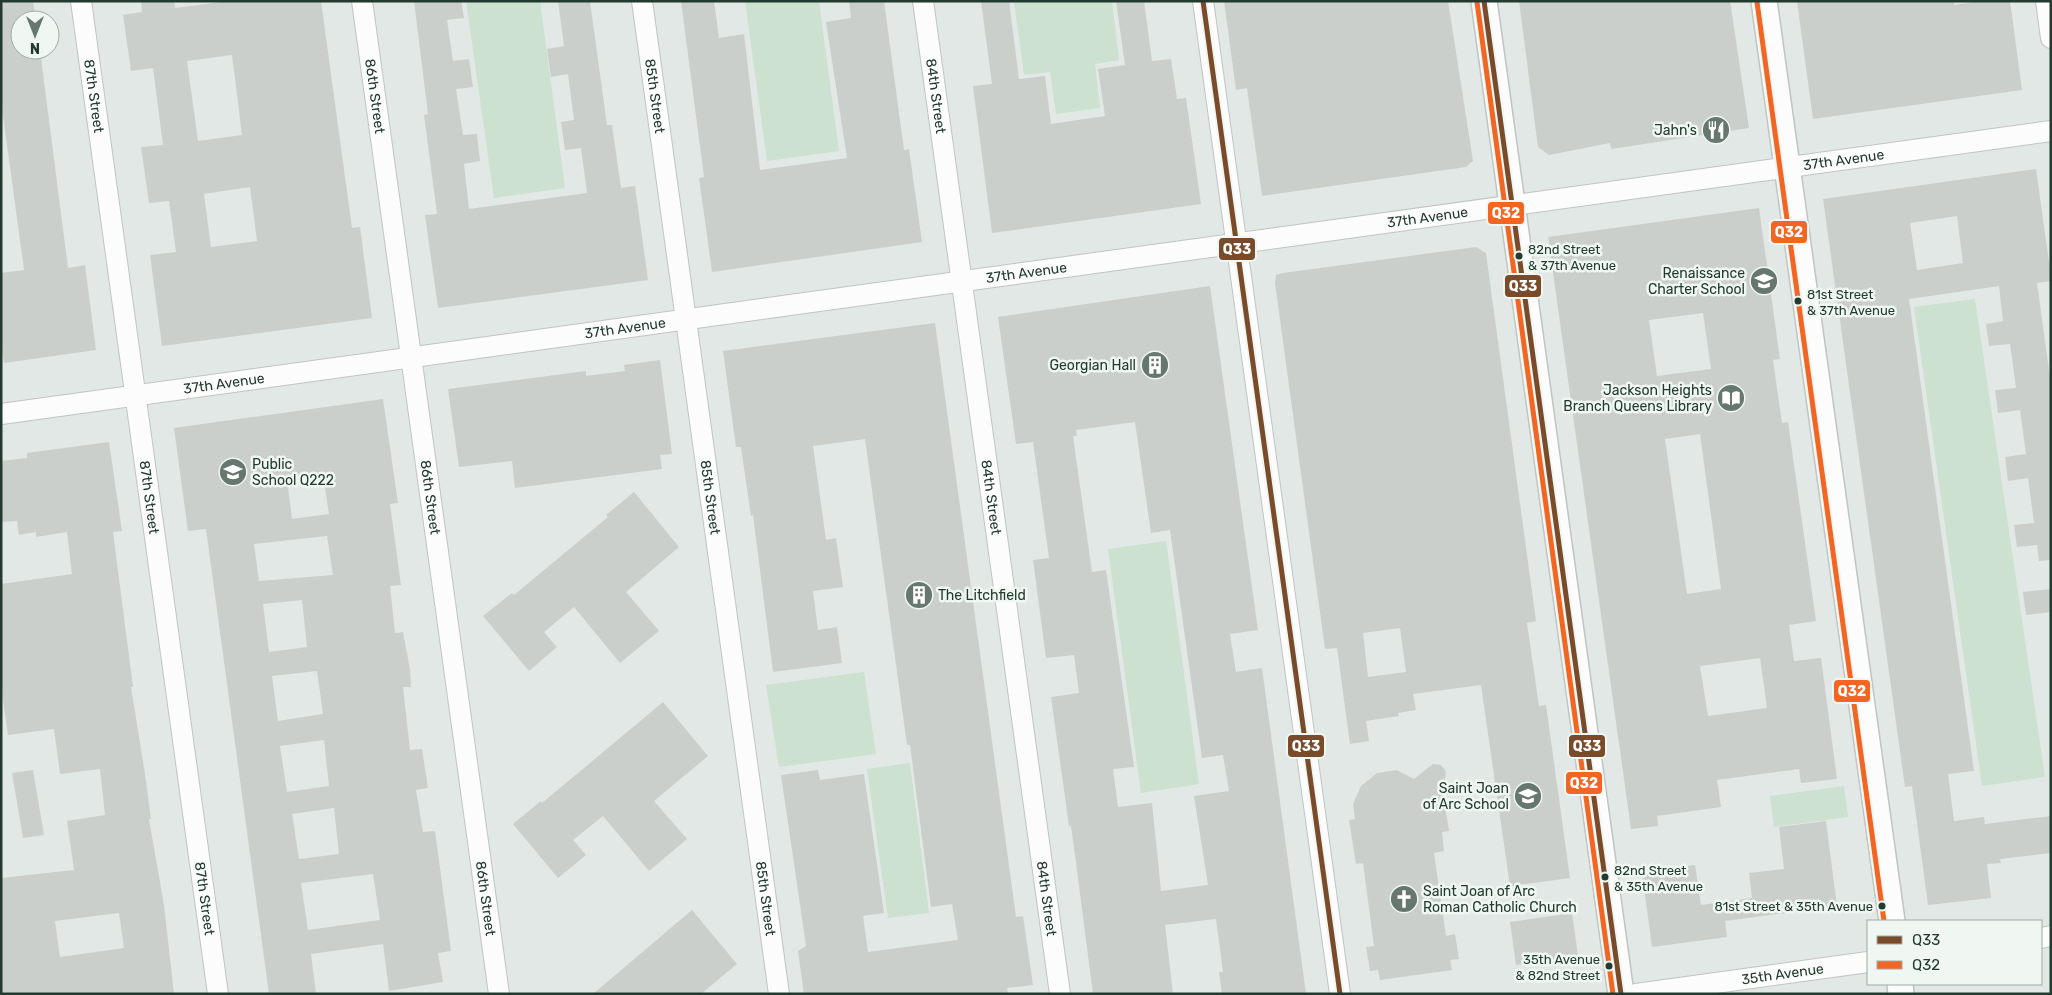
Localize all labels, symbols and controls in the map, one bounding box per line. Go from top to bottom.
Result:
north arrow [10,10,60,60]
text: N [30,39,40,56]
street label: 87th Street [81,58,108,134]
street label: 86th Street [362,58,389,135]
street label: 85th Street [642,58,669,135]
street label: 84th Street [923,58,950,135]
restaurant icon: Jahn's [1701,115,1731,145]
place label: Jahn's [1654,122,1697,139]
street label: 37th Avenue [1802,146,1885,174]
line badge: Q32 [1487,201,1525,225]
street label: 37th Avenue [1386,203,1469,231]
text: Q32 [1492,205,1520,222]
line badge: Q32 [1770,220,1808,244]
text: Q32 [1775,224,1803,241]
line badge: Q33 [1218,237,1256,261]
text: Q33 [1223,241,1251,258]
place label: 82nd Street & 37th Avenue [1528,242,1616,273]
marker: 82nd Street & 37th Avenue [1514,251,1524,261]
street label: 37th Avenue [985,258,1068,286]
place label: Renaissance Charter School [1648,265,1745,298]
school or university icon: Renaissance Charter School [1749,266,1779,296]
line badge: Q33 [1504,274,1542,298]
text: Q33 [1509,278,1537,295]
place label: 81st Street & 37th Avenue [1807,287,1895,318]
marker: 81st Street & 37th Avenue [1793,296,1803,306]
street label: 37th Avenue [583,314,667,342]
building icon: Georgian Hall [1140,350,1170,380]
place label: Georgian Hall [1050,357,1136,374]
street label: 37th Avenue [182,369,266,397]
place label: Jackson Heights Branch Queens Library [1563,382,1712,415]
library icon: Jackson Heights Branch Queens Library [1716,383,1746,413]
place label: Public School Q222 [252,456,334,489]
school or university icon: Public School Q222 [218,457,248,487]
street label: 87th Street [136,459,163,536]
street label: 86th Street [417,459,444,536]
street label: 85th Street [697,459,724,536]
street label: 84th Street [978,459,1005,536]
building icon: The Litchfield [904,580,934,610]
place label: The Litchfield [938,587,1026,604]
line badge: Q32 [1833,679,1871,703]
text: Q32 [1838,683,1866,700]
line badge: Q33 [1287,734,1325,758]
line badge: Q33 [1568,734,1606,758]
text: Q33 [1292,738,1320,755]
text: Q33 [1573,738,1601,755]
line badge: Q32 [1565,771,1603,795]
text: Q32 [1570,775,1598,792]
place label: Saint Joan of Arc School [1423,780,1509,813]
school or university icon: Saint Joan of Arc School [1513,781,1543,811]
street label: 86th Street [472,860,499,937]
street label: 85th Street [752,860,779,937]
street label: 84th Street [1033,860,1060,938]
street label: 87th Street [191,861,218,937]
place label: 82nd Street & 35th Avenue [1614,863,1703,894]
marker: 82nd Street & 35th Avenue [1600,872,1610,882]
place label: Saint Joan of Arc Roman Catholic Church [1423,883,1577,916]
church icon: Saint Joan of Arc Roman Catholic Church [1389,884,1419,914]
place label: 81st Street & 35th Avenue [1714,899,1873,914]
marker: 81st Street & 35th Avenue [1877,901,1887,911]
legend [1867,920,2042,985]
text: Q33 [1912,931,1940,949]
place label: 35th Avenue & 82nd Street [1516,952,1600,983]
text: Q32 [1912,956,1940,974]
street label: 35th Avenue [1740,960,1825,988]
marker: 35th Avenue & 82nd Street [1604,961,1614,971]

